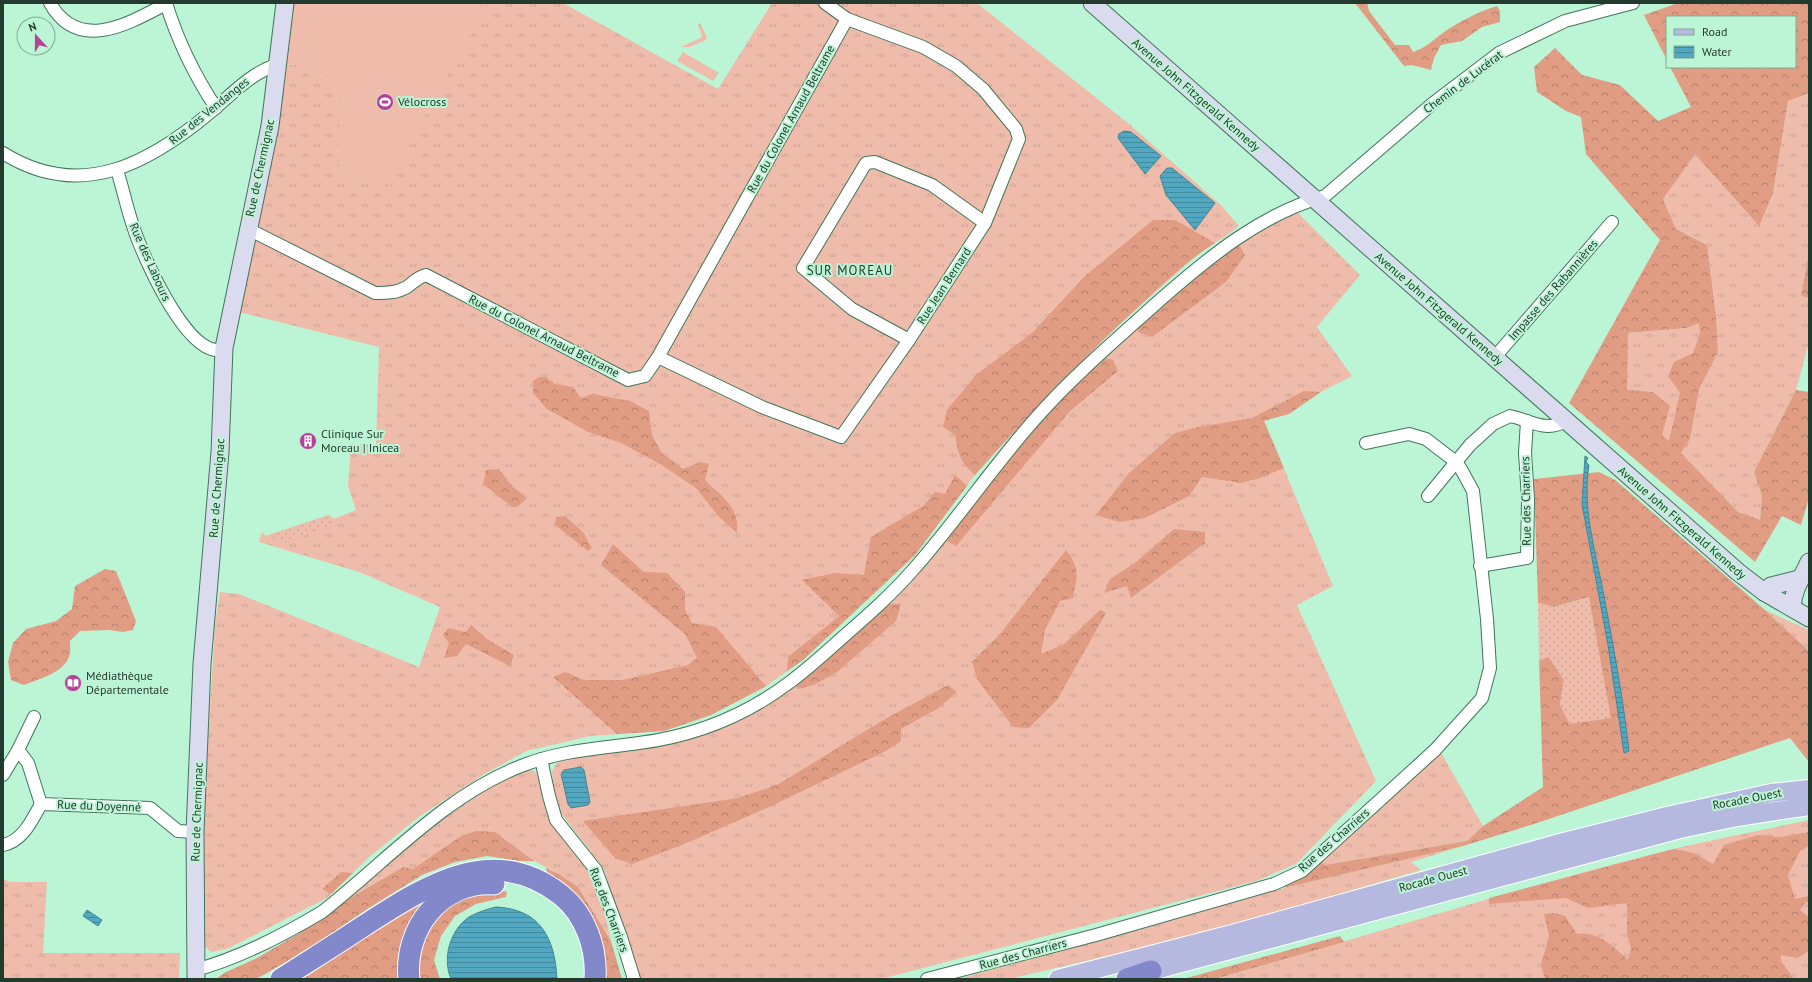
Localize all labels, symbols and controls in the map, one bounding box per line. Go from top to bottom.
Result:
north arrow [16,16,56,56]
legend [1666,16,1796,68]
text: N [27,19,38,34]
text: Road [1702,24,1727,39]
street label: Avenue John Fitzgerald Kennedy [1129,35,1264,155]
street label: Rue du Colonel Arnaud Beltrame [744,42,838,195]
text: Water [1702,44,1732,59]
street label: Chemin de Lucérat [1420,47,1505,116]
street label: Rue des Vendanges [166,74,252,147]
sports icon: Vélocross [375,92,395,112]
place label: Vélocross [397,94,446,109]
street label: Rue de Chermignac [242,117,277,218]
street label: Rue des Labours [127,220,174,303]
street label: Impasse des Rabannières [1505,236,1601,343]
street label: Rue Jean Bernard [913,245,974,327]
street label: Avenue John Fitzgerald Kennedy [1372,249,1507,369]
district label: SUR MOREAU [807,262,893,279]
street label: Rue du Colonel Arnaud Beltrame [466,291,622,380]
place label: Clinique Sur Moreau | Inicea [321,426,399,455]
building icon: Clinique Sur Moreau | Inicea [298,431,318,451]
street label: Rue de Chermignac [206,437,227,538]
street label: Rue des Charriers [1517,456,1534,546]
street label: Avenue John Fitzgerald Kennedy [1615,463,1750,583]
place label: Médiathèque Départementale [86,668,169,697]
library icon: Médiathèque Départementale [63,673,83,693]
street label: Rue de Chermignac [187,761,206,862]
street label: Rocade Ouest [1711,784,1783,813]
street label: Rue du Doyenné [57,797,141,814]
street label: Rue des Charriers [1295,805,1372,875]
street label: Rocade Ouest [1397,862,1469,895]
street label: Rue des Charriers [586,865,633,954]
street label: Rue des Charriers [978,935,1068,972]

